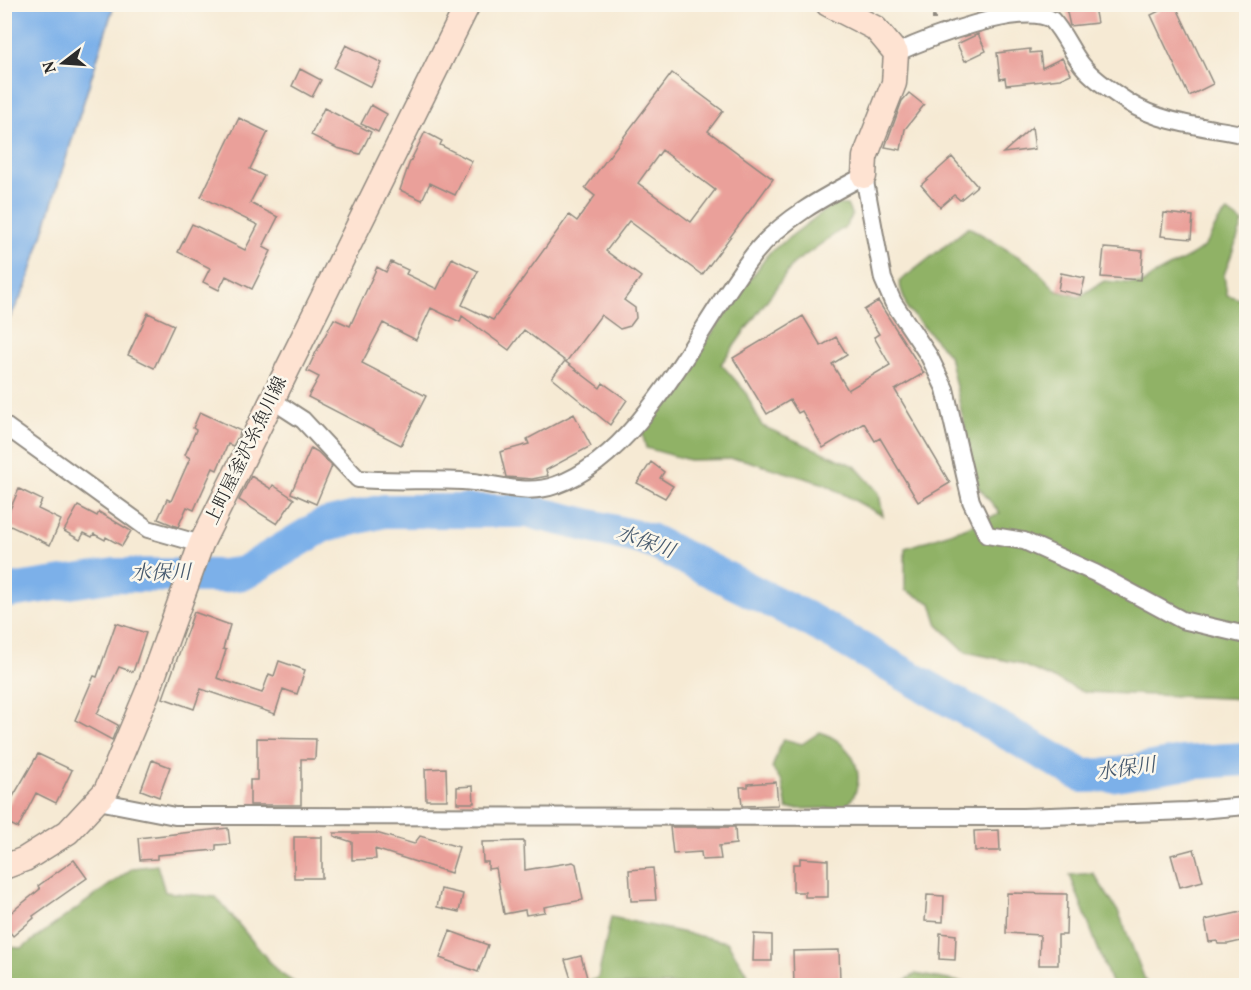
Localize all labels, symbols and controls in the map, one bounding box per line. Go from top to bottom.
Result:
north arrow [33,33,93,93]
text: N [38,58,63,76]
street label: 上町屋釜沢糸魚川線 [200,373,294,529]
water label: 水保川 [612,520,680,567]
water label: 水保川 [131,559,193,589]
water label: 水保川 [1094,752,1160,788]

